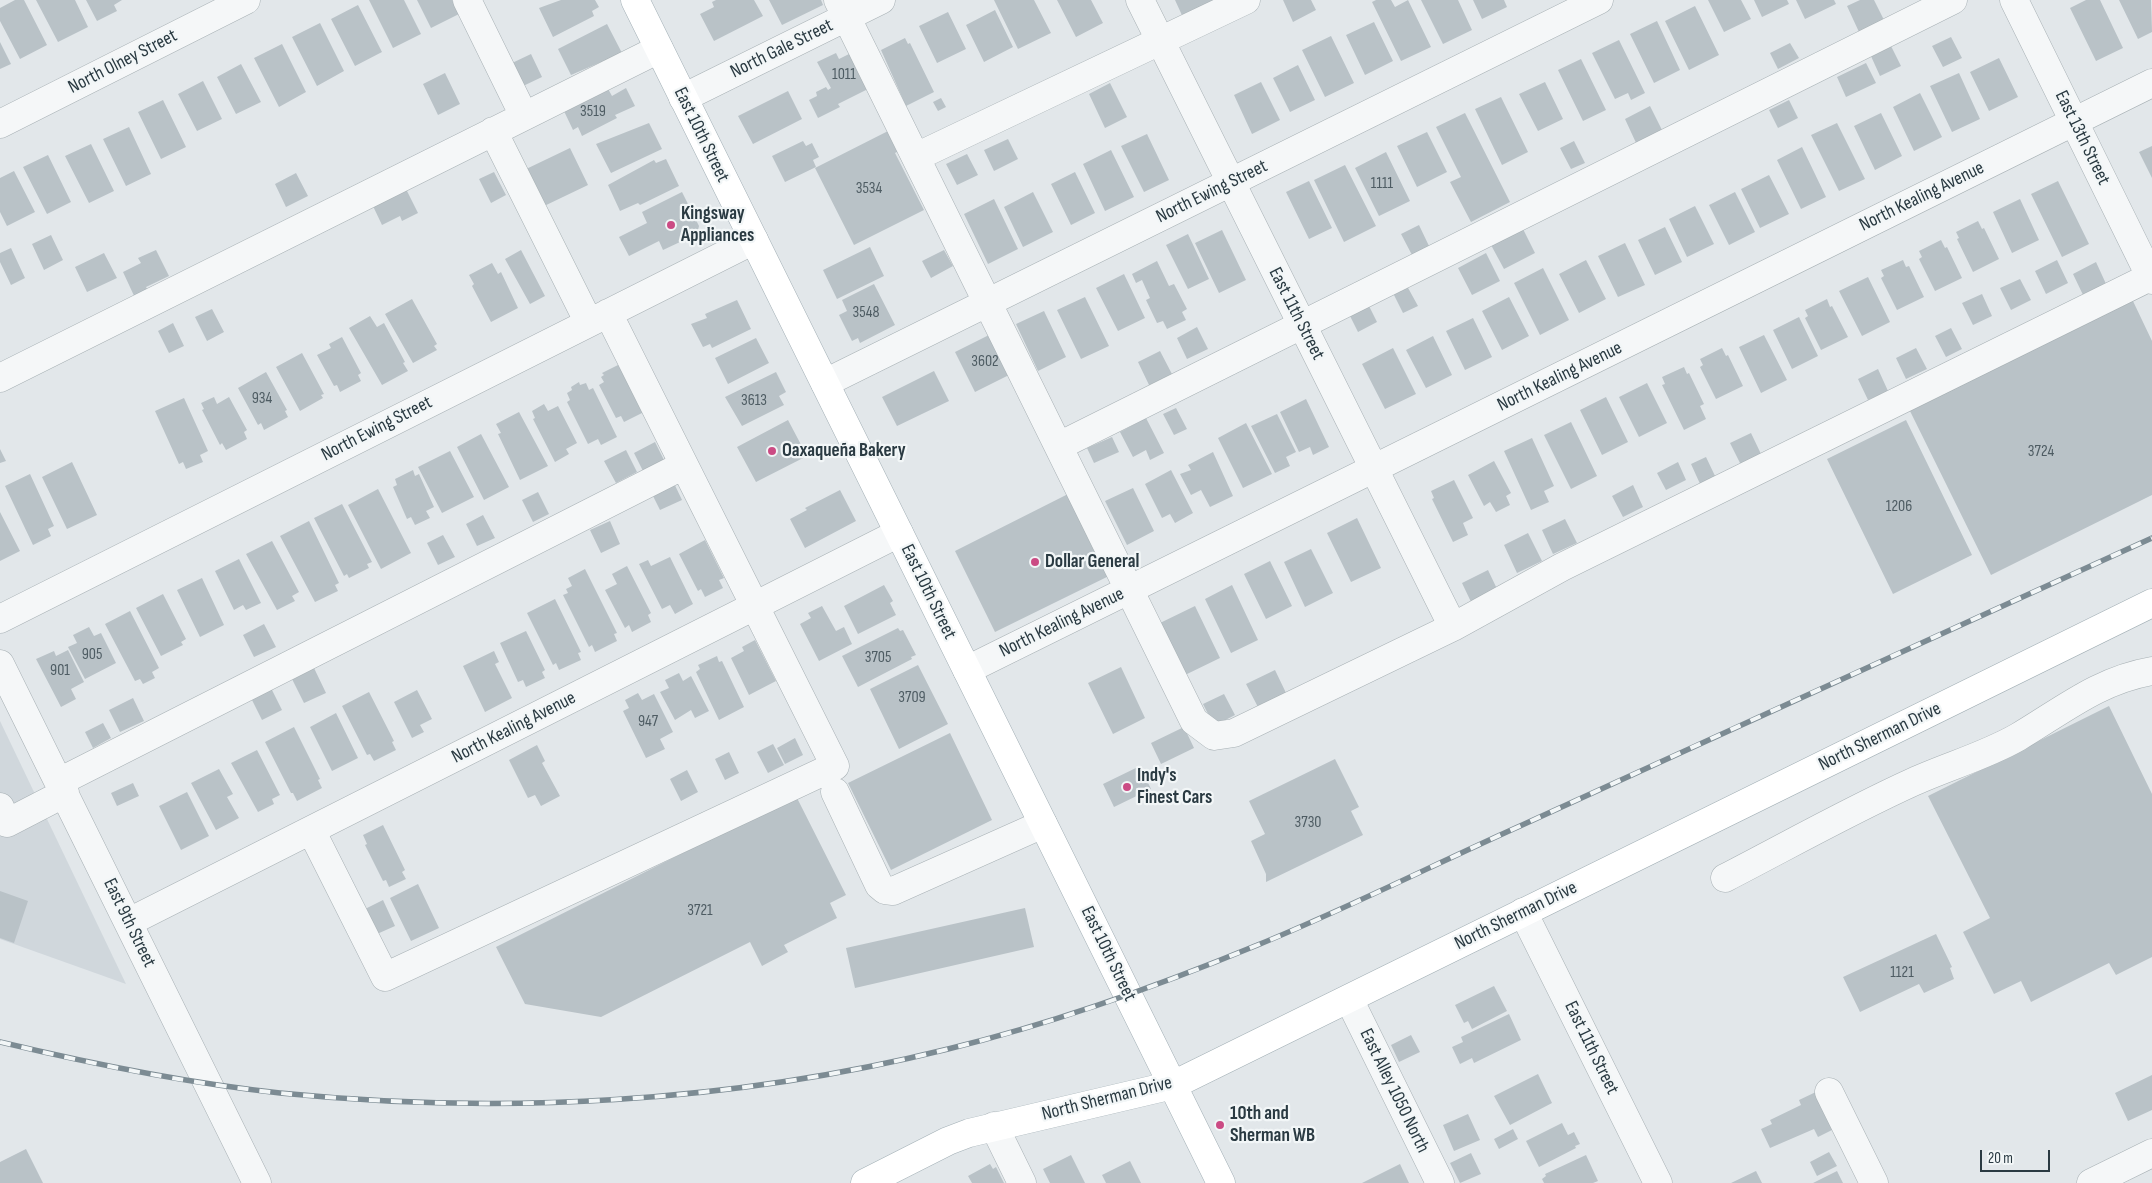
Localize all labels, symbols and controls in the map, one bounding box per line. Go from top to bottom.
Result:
street label: North Gale Street [727,14,837,84]
street label: North Olney Street [65,25,181,99]
house number: 1011 [832,65,856,85]
street label: East 10th Street [668,84,734,186]
street label: East 13th Street [2049,87,2115,189]
house number: 3519 [580,102,606,122]
street label: North Ewing Street [1153,155,1271,229]
street label: North Kealing Avenue [1856,157,1988,237]
house number: 1111 [1371,174,1393,194]
house number: 3534 [856,179,882,199]
place label: Kingsway Appliances [681,203,754,247]
marker: Kingsway Appliances [665,219,677,231]
street label: East 11th Street [1263,264,1329,364]
house number: 3548 [853,303,879,323]
street label: North Kealing Avenue [1494,337,1626,417]
house number: 3602 [971,352,999,372]
house number: 934 [252,389,272,409]
street label: North Ewing Street [318,391,436,467]
house number: 3613 [741,391,767,411]
place label: Oaxaqueña Bakery [782,440,906,462]
house number: 3724 [2028,442,2054,462]
marker: Oaxaqueña Bakery [766,445,778,457]
house number: 1206 [1886,497,1912,517]
street label: East 10th Street [895,541,961,643]
place label: Dollar General [1045,551,1139,573]
marker: Dollar General [1029,556,1041,568]
street label: North Kealing Avenue [996,583,1128,663]
house number: 905 [82,645,102,665]
house number: 3705 [865,648,891,668]
house number: 901 [50,661,70,681]
street label: North Kealing Avenue [448,687,580,769]
house number: 3709 [898,688,926,708]
street label: North Sherman Drive [1815,698,1945,776]
house number: 947 [638,712,658,732]
place label: Indy's Finest Cars [1137,765,1212,809]
marker: Indy's Finest Cars [1121,781,1133,793]
house number: 3730 [1295,813,1321,833]
street label: East 9th Street [98,875,160,971]
street label: North Sherman Drive [1451,877,1581,955]
house number: 3721 [687,901,713,921]
street label: East 10th Street [1075,903,1141,1005]
house number: 1121 [1890,963,1914,983]
street label: East 11th Street [1559,998,1623,1098]
street label: East Alley 1050 North [1354,1025,1434,1157]
street label: North Sherman Drive [1040,1072,1174,1126]
place label: 10th and Sherman WB [1230,1103,1315,1147]
marker: 10th and Sherman WB [1214,1119,1226,1131]
scale bar [1982,1140,2052,1172]
text: 20 m [1988,1149,2013,1168]

